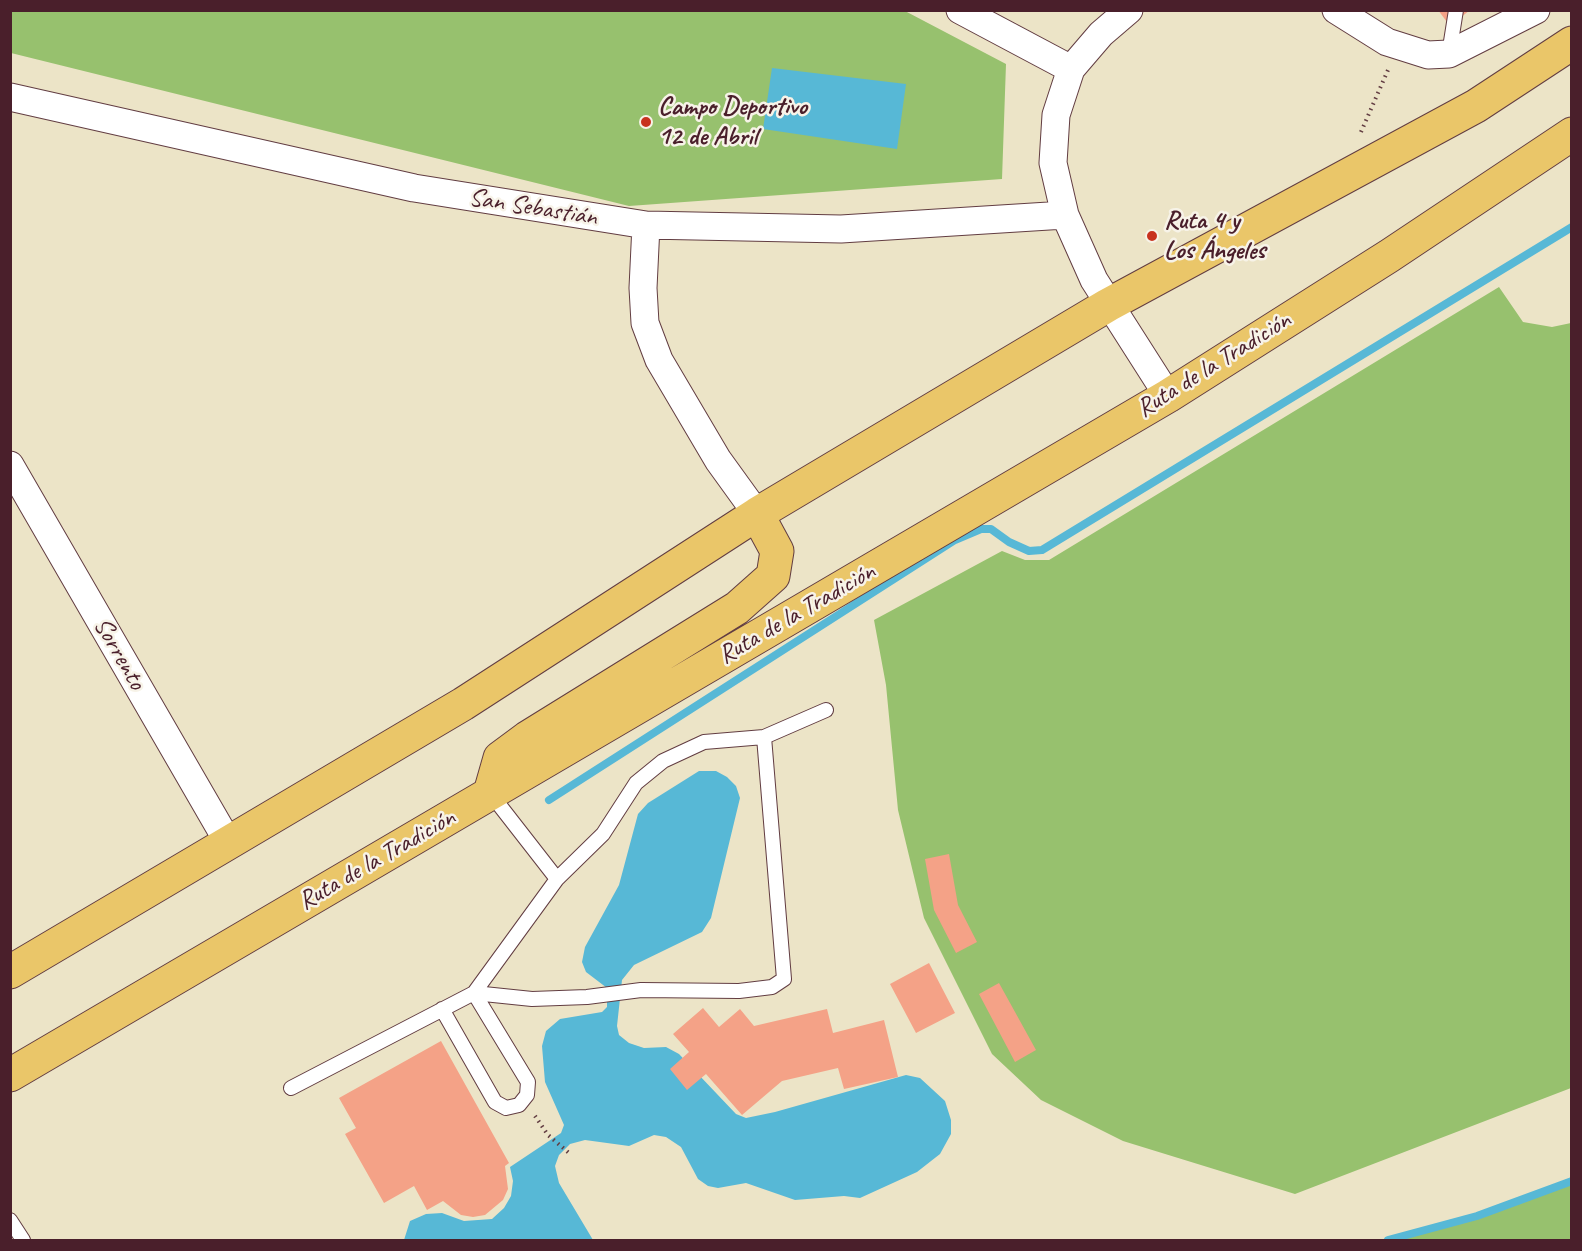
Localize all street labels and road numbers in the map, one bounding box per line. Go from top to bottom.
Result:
street label: San Sebastián [467,182,599,234]
street label: Ruta de la Tradición [1131,305,1297,425]
street label: Ruta de la Tradición [713,556,881,672]
street label: Sorrento [86,612,152,696]
street label: Ruta de la Tradición [293,802,461,918]

